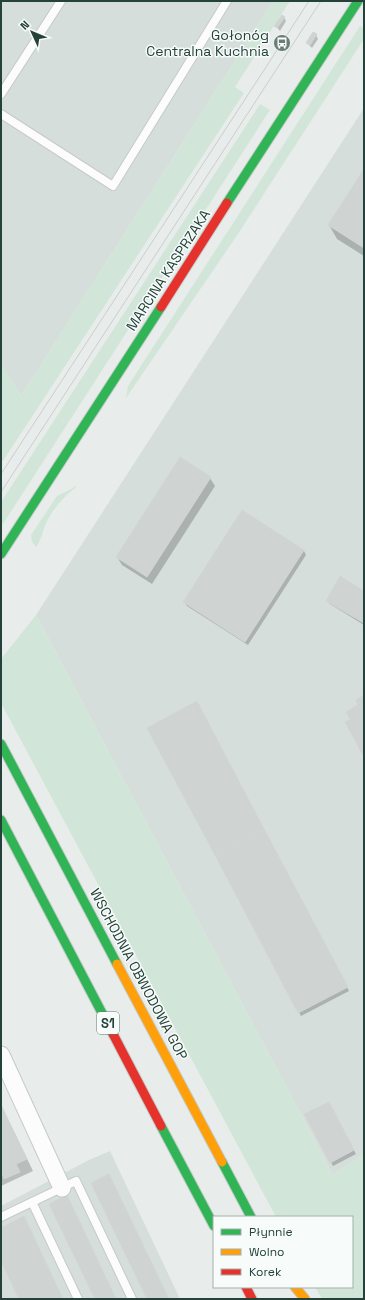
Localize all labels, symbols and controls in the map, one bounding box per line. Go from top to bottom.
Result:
north arrow [12,12,52,52]
text: N [17,18,32,33]
place label: Gołonóg Centralna Kuchnia [146,26,269,60]
bus stop icon: Gołonóg Centralna Kuchnia [272,33,292,53]
street label: MARCINA KASPRZAKA [122,206,214,334]
street label: WSCHODNIA OBWODOWA GOP [86,885,192,1063]
road number: S1 [97,1012,119,1034]
legend [213,1216,353,1288]
text: Płynnie [249,1224,293,1240]
text: Wolno [249,1244,284,1260]
text: Korek [249,1264,282,1280]

